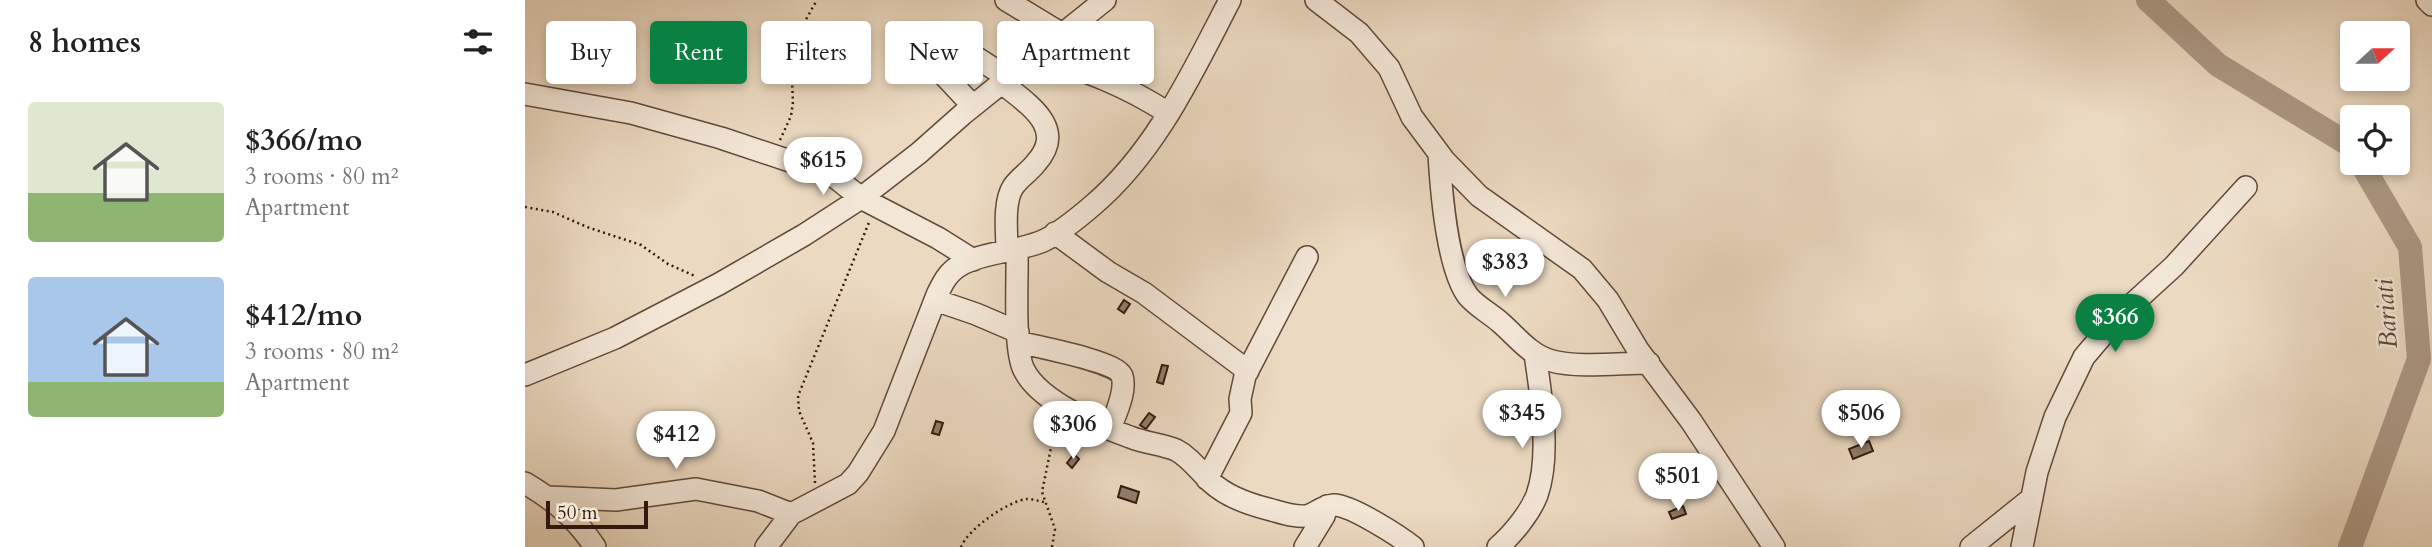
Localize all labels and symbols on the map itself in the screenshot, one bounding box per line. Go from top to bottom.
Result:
north arrow [2340,21,2410,91]
pin: $615 [782,138,864,197]
pin: $383 [1464,240,1546,299]
water label: Bariati [2366,277,2406,350]
pin: $366 [2074,294,2156,354]
pin: $345 [1481,391,1563,450]
pin: $506 [1820,391,1902,450]
pin: $306 [1032,402,1114,461]
pin: $412 [635,412,717,471]
pin: $501 [1637,454,1719,513]
scale bar [546,498,647,530]

